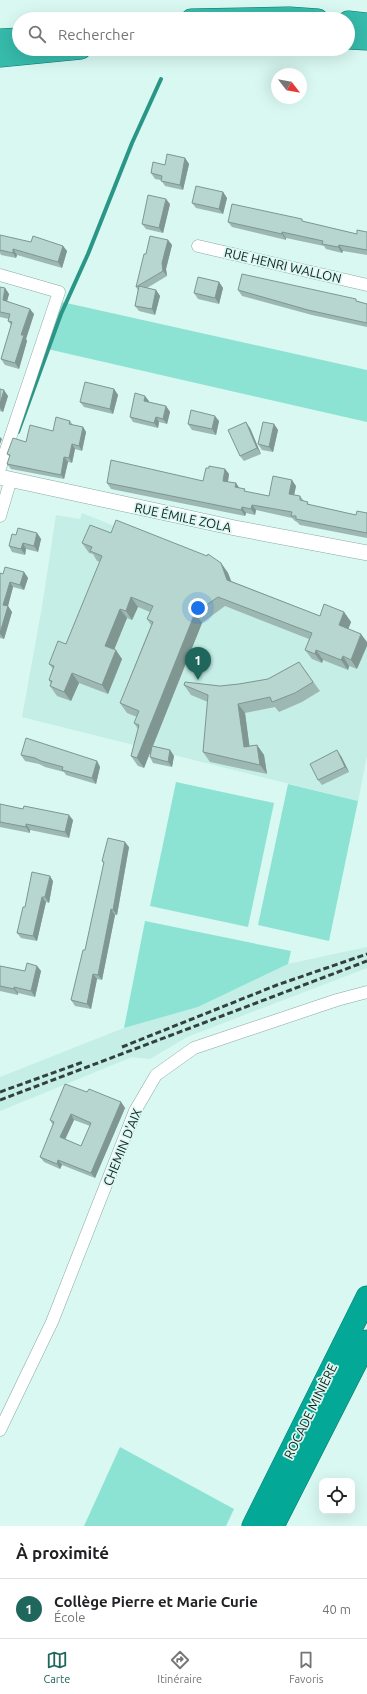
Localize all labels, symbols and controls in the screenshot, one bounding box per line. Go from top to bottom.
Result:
search box [12,12,355,56]
icon: search [26,23,48,45]
text: Rechercher [58,26,135,43]
north arrow [271,68,307,104]
street label: RUE HENRI WALLON [223,245,343,285]
street label: RUE ÉMILE ZOLA [133,499,233,534]
your location [188,598,208,618]
pin: 1 [185,647,211,680]
street label: CHEMIN D'AIX [100,1106,144,1188]
street label: ROCADE MINIÈRE [280,1361,339,1461]
map controls [319,1478,355,1514]
button: locate [319,1478,355,1514]
text: À proximité [16,1543,109,1562]
text: Collège Pierre et Marie Curie [54,1593,258,1610]
text: 1 [25,1602,33,1616]
text: 40 m [322,1602,351,1616]
text: École [54,1610,85,1624]
tab: Carte [43,1649,70,1685]
tab: Itinéraire [157,1649,202,1685]
tab: Favoris [289,1649,324,1685]

